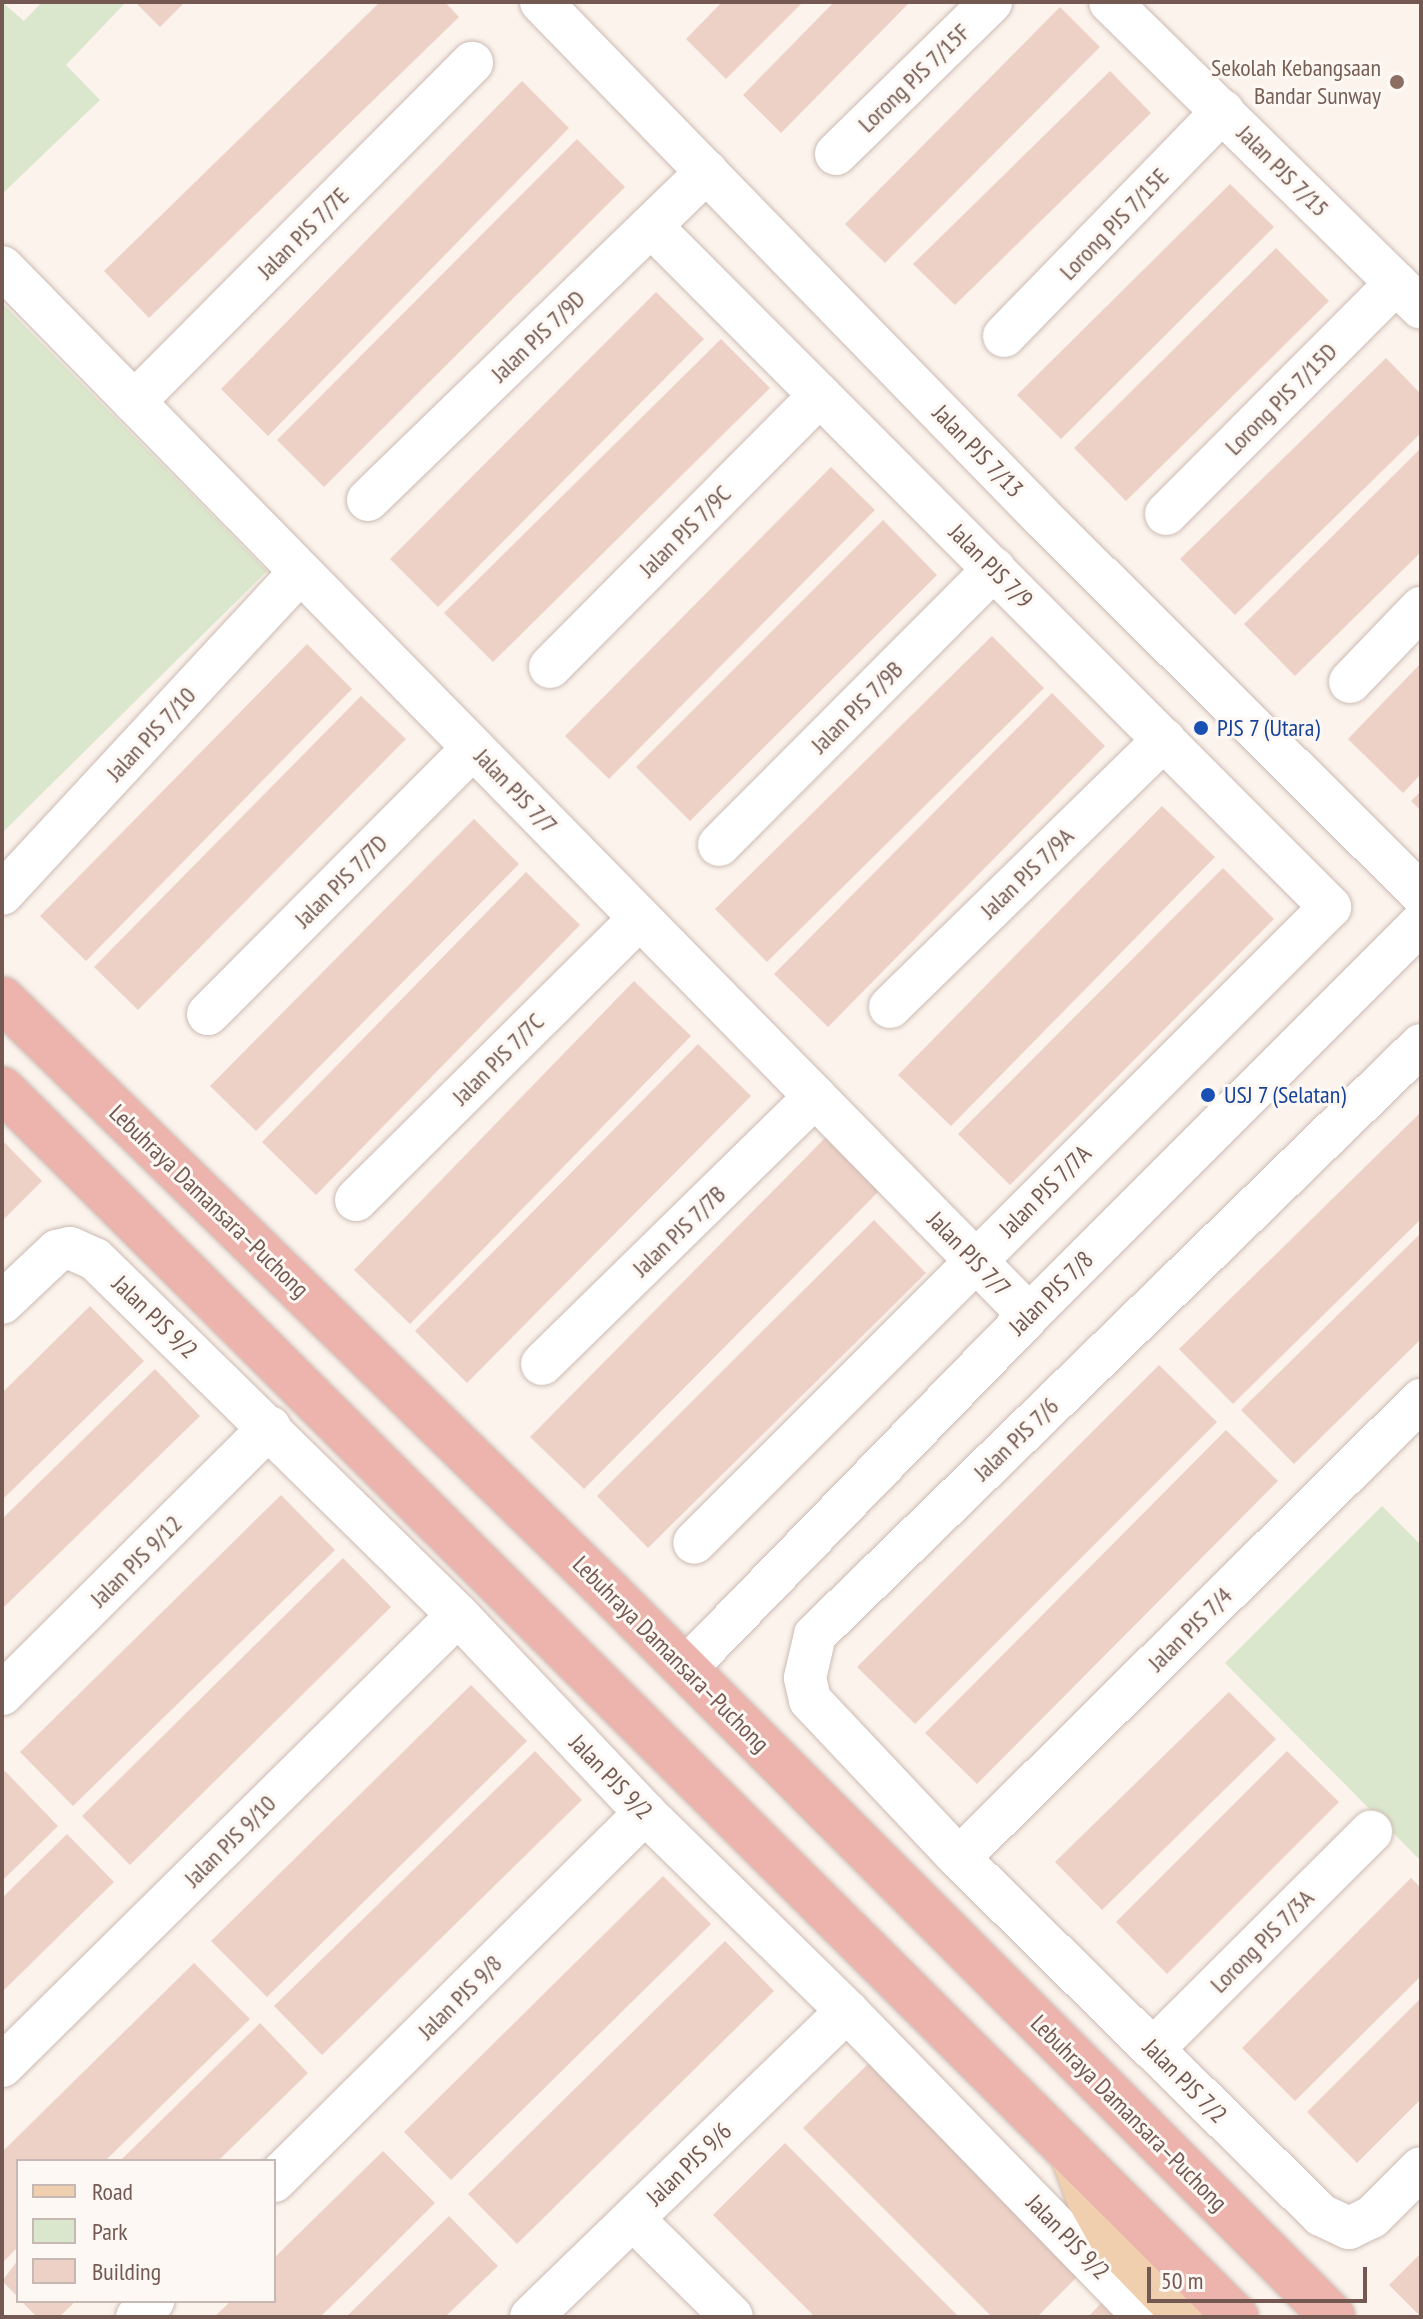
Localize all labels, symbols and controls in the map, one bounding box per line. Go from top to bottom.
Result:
street label: Lorong PJS 7/15F [852,18,976,138]
place label: Sekolah Kebangsaan Bandar Sunway [1211,54,1381,110]
marker: Sekolah Kebangsaan Bandar Sunway [1388,73,1406,91]
street label: Jalan PJS 7/15 [1231,119,1335,223]
street label: Lorong PJS 7/15E [1054,162,1174,286]
street label: Jalan PJS 7/7E [251,181,355,285]
street label: Jalan PJS 7/9D [485,284,591,388]
street label: Lorong PJS 7/15D [1219,337,1343,461]
street label: Jalan PJS 7/13 [927,399,1029,503]
street label: Jalan PJS 7/9C [633,479,737,583]
street label: Jalan PJS 7/9 [943,518,1039,614]
street label: Jalan PJS 7/9B [805,655,909,759]
street label: Jalan PJS 7/10 [100,681,202,787]
place label: PJS 7 (Utara) [1217,714,1321,742]
marker: PJS 7 (Utara) [1192,719,1210,737]
street label: Jalan PJS 7/7 [469,743,563,839]
street label: Jalan PJS 7/9A [974,822,1080,924]
street label: Jalan PJS 7/7D [289,829,393,933]
street label: Jalan PJS 7/7C [446,1007,550,1111]
place label: USJ 7 (Selatan) [1224,1081,1347,1109]
marker: USJ 7 (Selatan) [1199,1086,1217,1104]
street label: Lebuhraya Damansara–Puchong [103,1098,315,1304]
street label: Jalan PJS 7/7A [993,1139,1097,1243]
street label: Jalan PJS 7/7B [627,1180,731,1282]
street label: Jalan PJS 7/7 [922,1206,1016,1302]
street label: Jalan PJS 7/8 [1003,1245,1099,1341]
street label: Jalan PJS 9/2 [107,1270,203,1364]
street label: Jalan PJS 7/6 [968,1392,1064,1486]
street label: Jalan PJS 9/12 [84,1509,188,1613]
street label: Lebuhraya Damansara–Puchong [567,1550,775,1758]
street label: Jalan PJS 7/4 [1142,1581,1238,1677]
street label: Jalan PJS 9/2 [564,1729,658,1825]
street label: Jalan PJS 9/10 [178,1789,282,1893]
street label: Lorong PJS 7/3A [1204,1883,1320,1999]
street label: Jalan PJS 9/8 [412,1949,508,2045]
street label: Lebuhraya Damansara–Puchong [1025,2009,1233,2217]
street label: Jalan PJS 7/2 [1137,2033,1233,2129]
street label: Jalan PJS 9/6 [641,2117,737,2211]
legend [16,2159,276,2303]
text: Road [92,2176,133,2207]
street label: Jalan PJS 9/2 [1021,2189,1115,2285]
text: Park [92,2216,128,2247]
scale bar [1151,2251,1371,2301]
text: Building [92,2256,161,2287]
text: 50 m [1161,2265,1203,2296]

